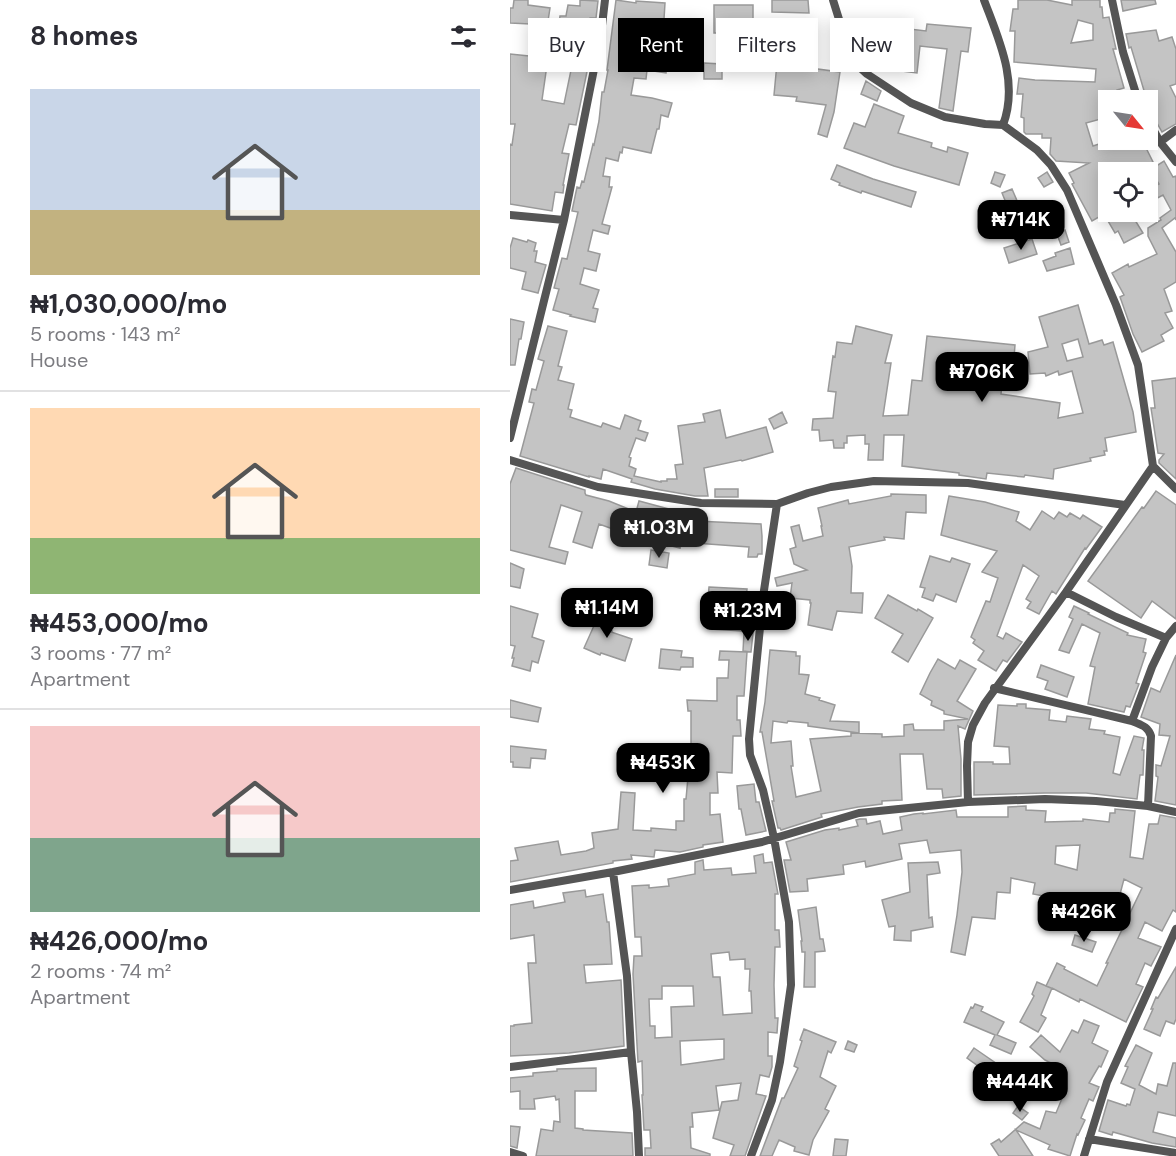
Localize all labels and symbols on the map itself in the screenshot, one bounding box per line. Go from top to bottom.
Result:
north arrow [1098,90,1158,150]
pin: ₦714K [979,200,1063,251]
pin: ₦706K [940,352,1024,403]
pin: ₦1.03M [610,508,708,559]
pin: ₦1.14M [558,588,656,639]
pin: ₦1.23M [699,591,797,642]
pin: ₦453K [621,743,705,794]
pin: ₦426K [1042,892,1126,943]
pin: ₦444K [978,1062,1062,1113]

